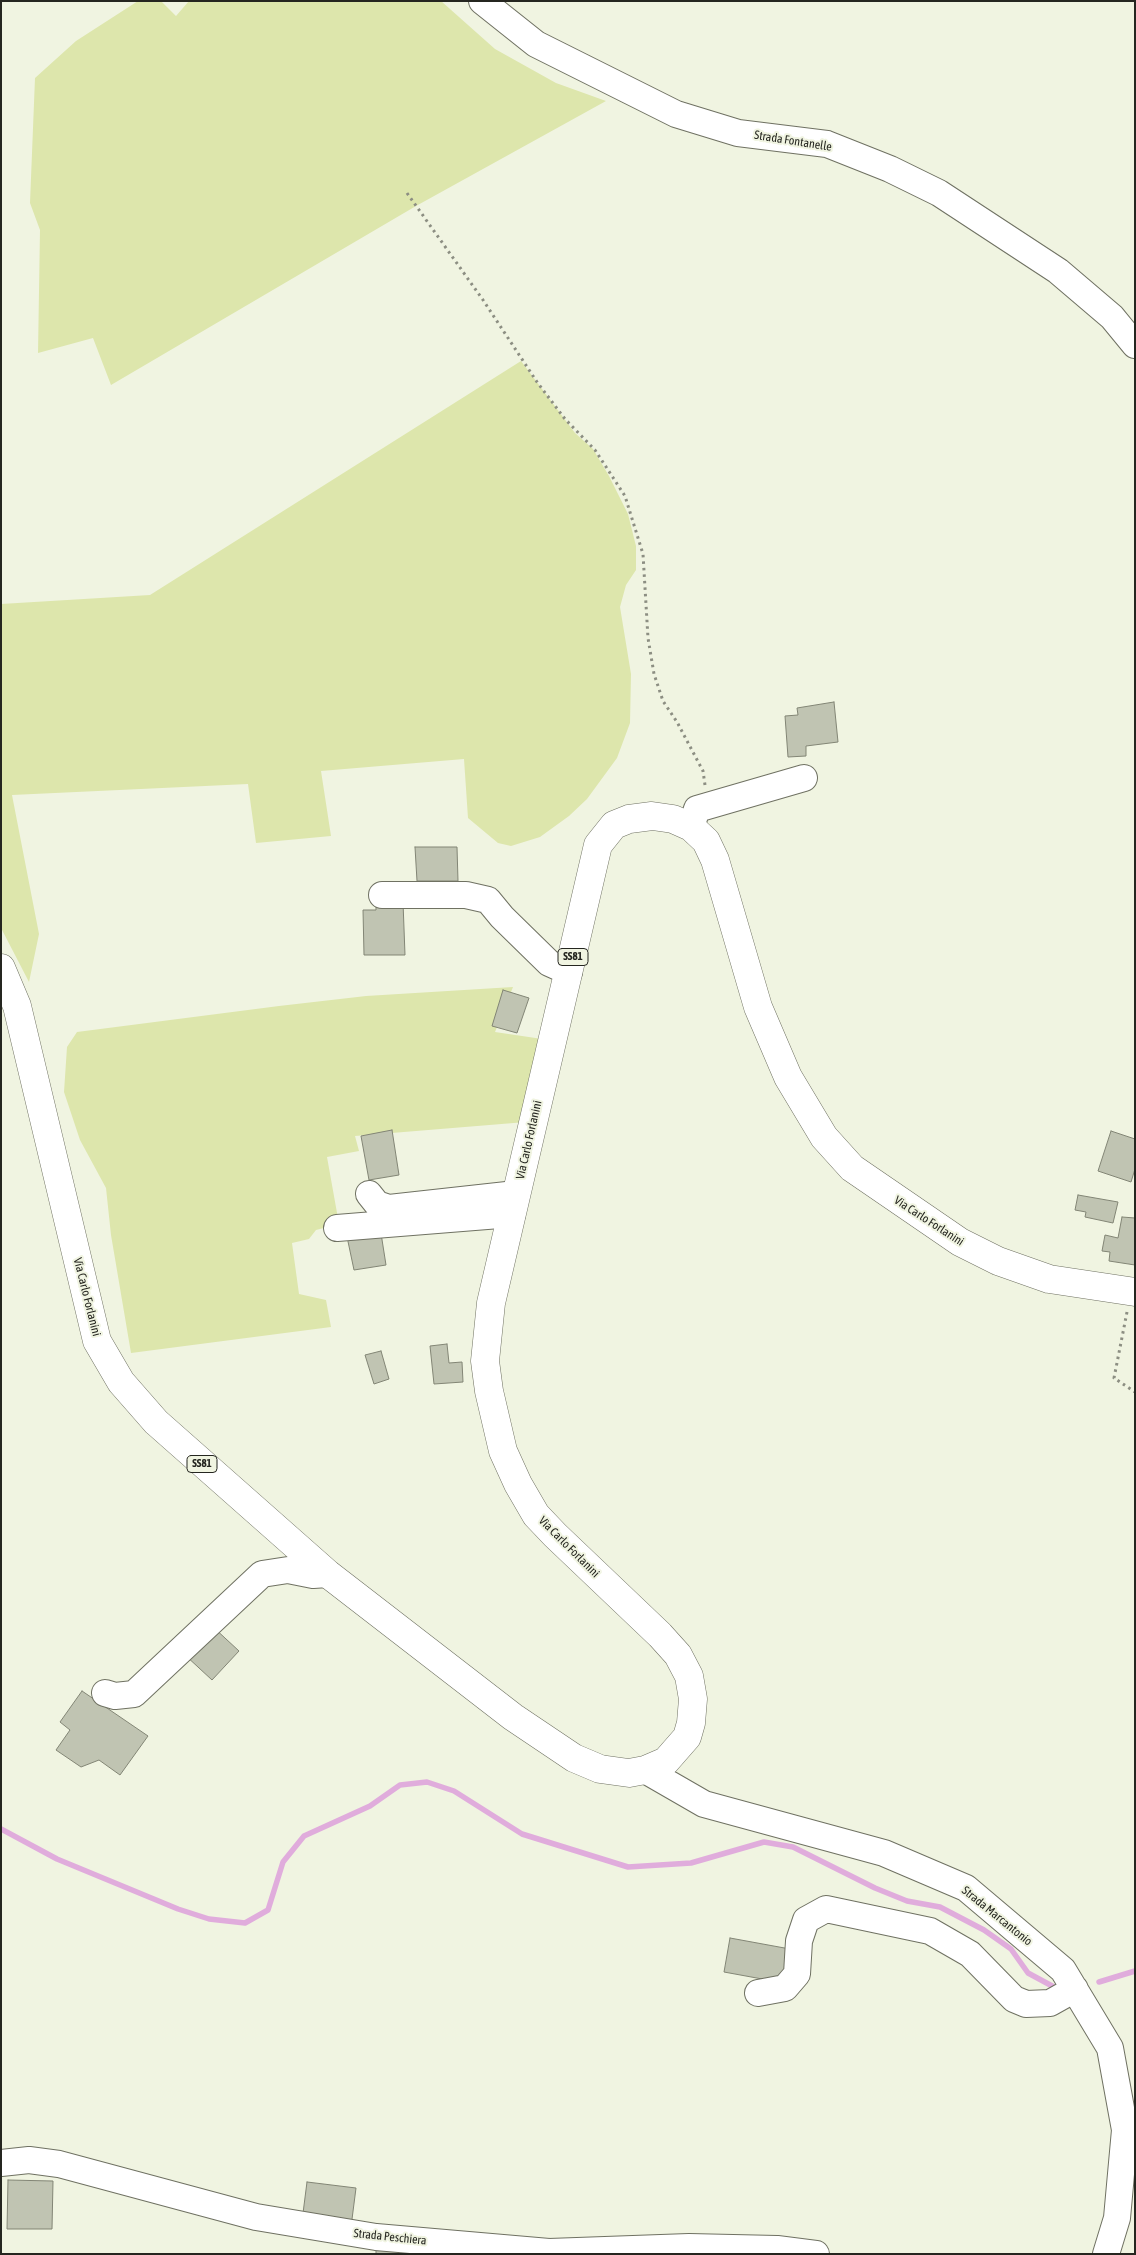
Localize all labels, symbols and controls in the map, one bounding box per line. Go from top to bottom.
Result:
street label: Strada Fontanelle [753,128,833,154]
road number: SS81 [558,949,588,966]
street label: Via Carlo Forlanini [513,1099,545,1181]
street label: Via Carlo Forlanini [891,1193,967,1249]
street label: Via Carlo Forlanini [70,1256,104,1338]
road number: SS81 [187,1456,217,1472]
street label: Via Carlo Forlanini [535,1513,603,1581]
street label: Strada Marcantonio [959,1883,1035,1949]
street label: Strada Peschiera [353,2226,427,2248]

